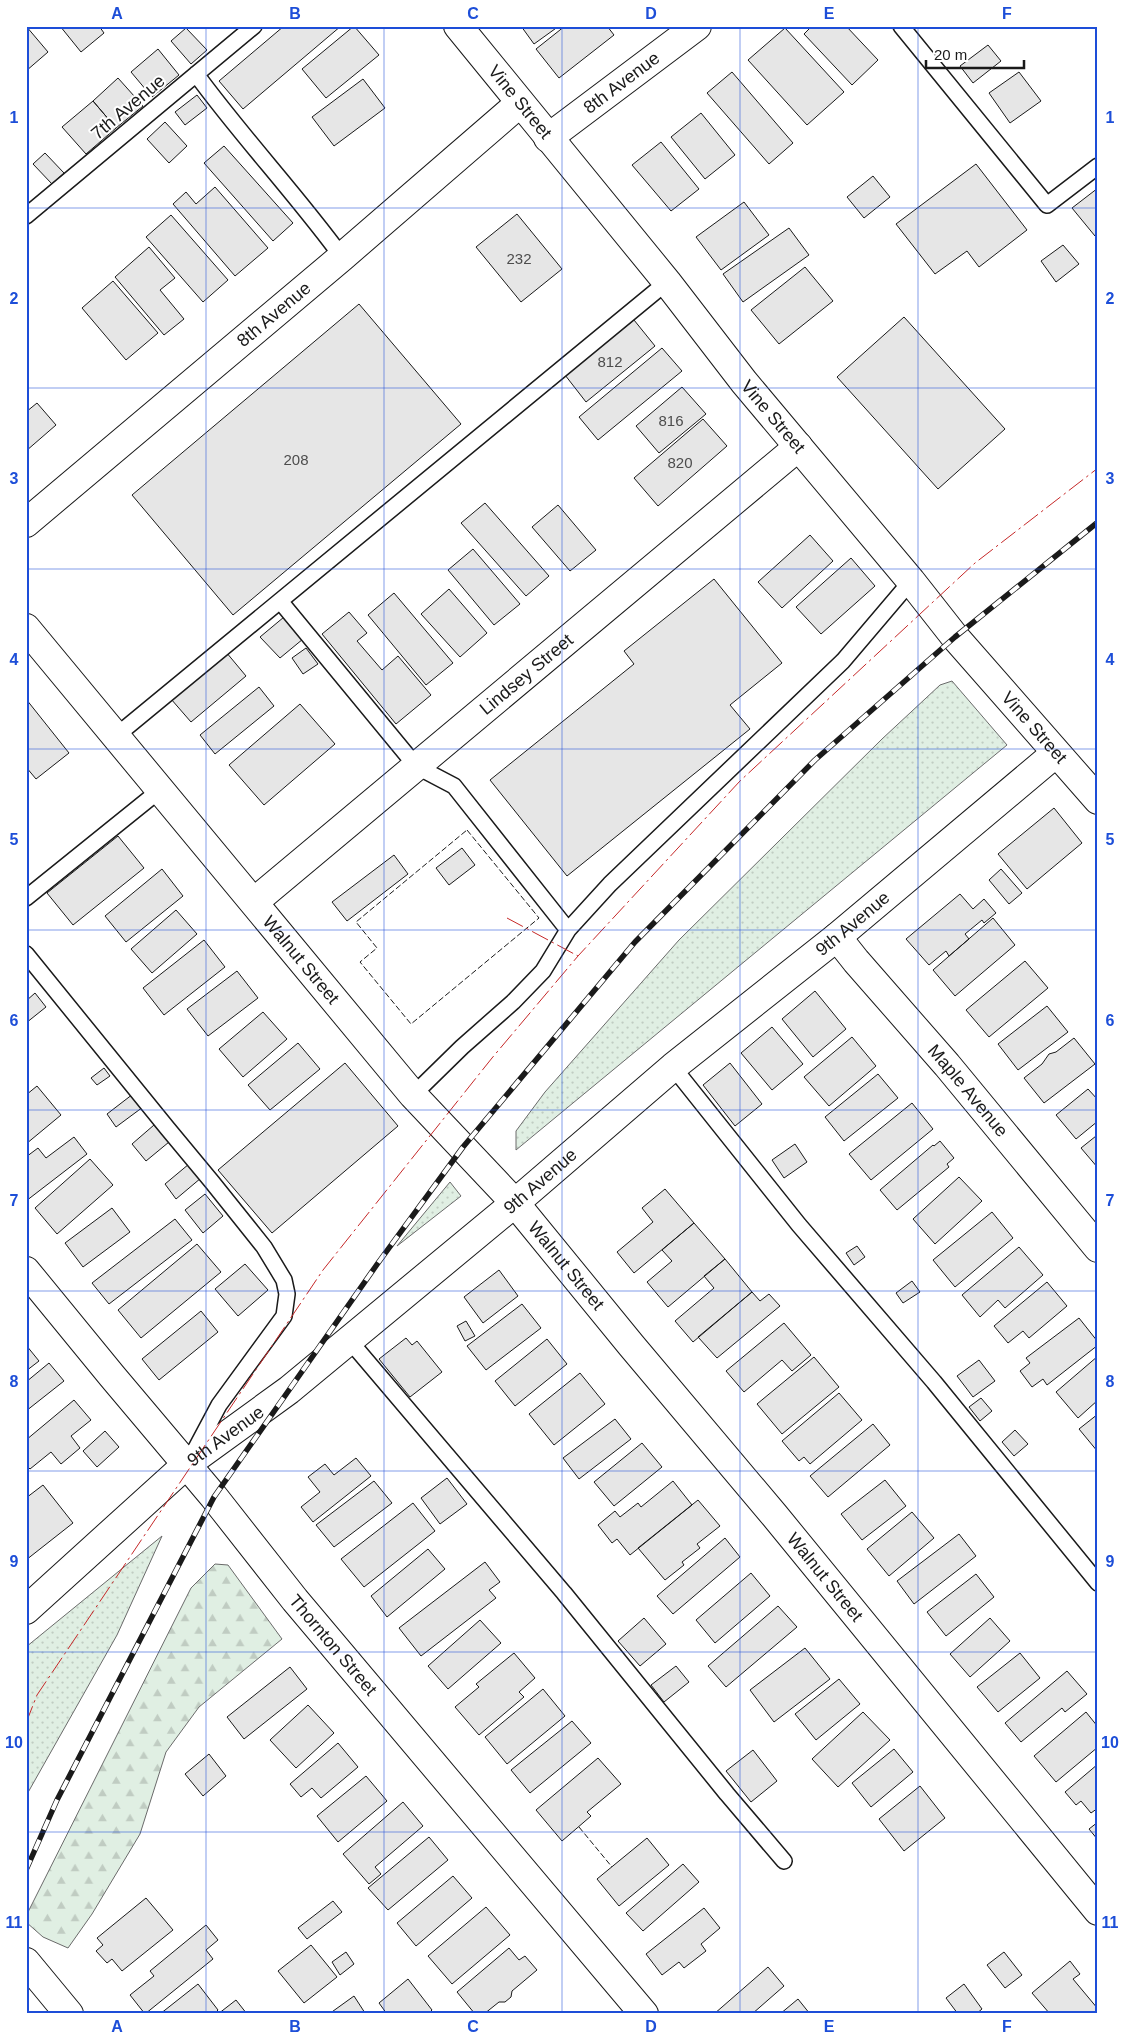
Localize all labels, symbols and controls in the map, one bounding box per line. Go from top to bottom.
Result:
text: A [111,5,123,22]
text: B [289,5,301,22]
text: C [467,5,479,22]
text: D [645,5,657,22]
text: E [824,5,835,22]
text: F [1002,5,1012,22]
scale bar [926,38,1024,70]
text: 20 m [934,46,967,63]
street label: 8th Avenue [580,48,663,118]
street label: Vine Street [484,61,556,143]
street label: 7th Avenue [87,70,169,144]
text: 1 [10,109,19,126]
text: 1 [1106,109,1115,126]
house number: 232 [506,250,532,267]
street label: 8th Avenue [233,278,315,351]
text: 2 [10,290,19,307]
text: 2 [1106,290,1115,307]
house number: 812 [597,353,623,370]
street label: Vine Street [737,376,809,457]
house number: 816 [658,412,684,429]
house number: 208 [283,451,309,468]
house number: 820 [667,454,693,471]
text: 3 [10,470,19,487]
text: 3 [1106,470,1115,487]
street label: Lindsey Street [476,630,577,719]
text: 4 [10,651,19,668]
text: 4 [1106,651,1115,668]
street label: Vine Street [998,687,1071,767]
text: 5 [10,831,19,848]
text: 5 [1106,831,1115,848]
street label: 9th Avenue [812,887,894,960]
street label: Walnut Street [259,912,343,1008]
text: 6 [10,1012,19,1029]
text: 6 [1106,1012,1115,1029]
street label: Maple Avenue [924,1041,1012,1141]
street label: 9th Avenue [500,1144,581,1218]
text: 7 [10,1192,19,1209]
text: 7 [1106,1192,1115,1209]
street label: Walnut Street [524,1217,608,1314]
text: 8 [10,1373,19,1390]
text: 8 [1106,1373,1115,1390]
street label: 9th Avenue [183,1402,268,1470]
street label: Walnut Street [783,1529,867,1625]
text: 9 [10,1553,19,1570]
text: 9 [1106,1553,1115,1570]
street label: Thornton Street [285,1591,381,1699]
text: 10 [5,1734,23,1751]
text: 10 [1101,1734,1119,1751]
text: 11 [6,1914,23,1931]
text: 11 [1102,1914,1119,1931]
text: A [111,2018,123,2035]
text: B [289,2018,301,2035]
text: C [467,2018,479,2035]
text: D [645,2018,657,2035]
text: E [824,2018,835,2035]
text: F [1002,2018,1012,2035]

